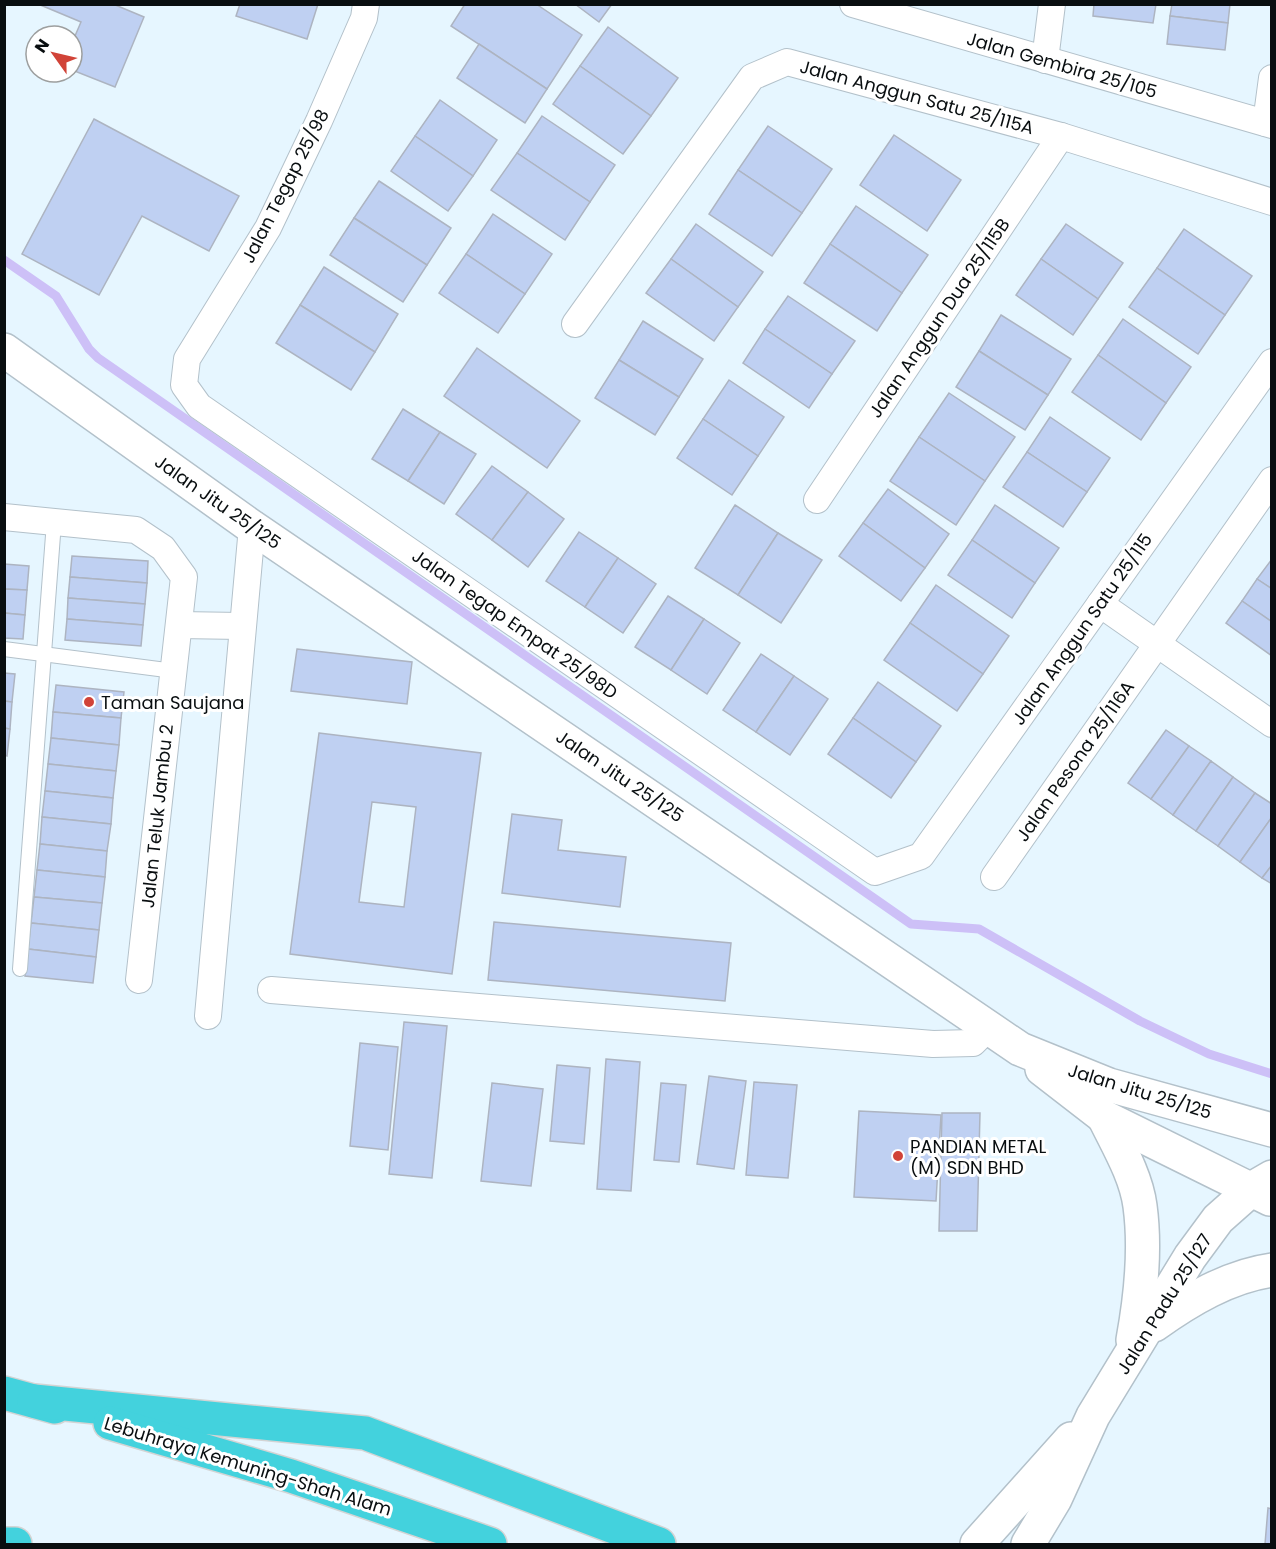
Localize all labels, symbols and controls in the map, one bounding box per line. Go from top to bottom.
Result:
north arrow [24,24,84,84]
street label: Jalan Gembira 25/105 [964,26,1160,104]
text: N [29,34,55,57]
street label: Jalan Anggun Satu 25/115A [797,54,1037,140]
street label: Jalan Tegap 25/98 [235,105,335,267]
street label: Jalan Anggun Dua 25/115B [863,213,1015,423]
street label: Jalan Jitu 25/125 [150,449,286,555]
street label: Jalan Anggun Satu 25/115 [1006,528,1158,730]
street label: Jalan Tegap Empat 25/98D [407,543,623,705]
street label: Jalan Pesona 25/116A [1010,676,1140,846]
place label: Taman Saujana [101,690,245,715]
marker: Taman Saujana [82,695,96,709]
street label: Jalan Teluk Jambu 2 [135,723,179,909]
street label: Jalan Jitu 25/125 [551,724,689,828]
street label: Jalan Jitu 25/125 [1065,1057,1215,1125]
place label: PANDIAN METAL (M) SDN BHD [910,1134,1047,1180]
marker: PANDIAN METAL (M) SDN BHD [891,1149,905,1163]
street label: Jalan Padu 25/127 [1111,1229,1218,1379]
street label: Lebuhraya Kemuning-Shah Alam [101,1410,395,1522]

